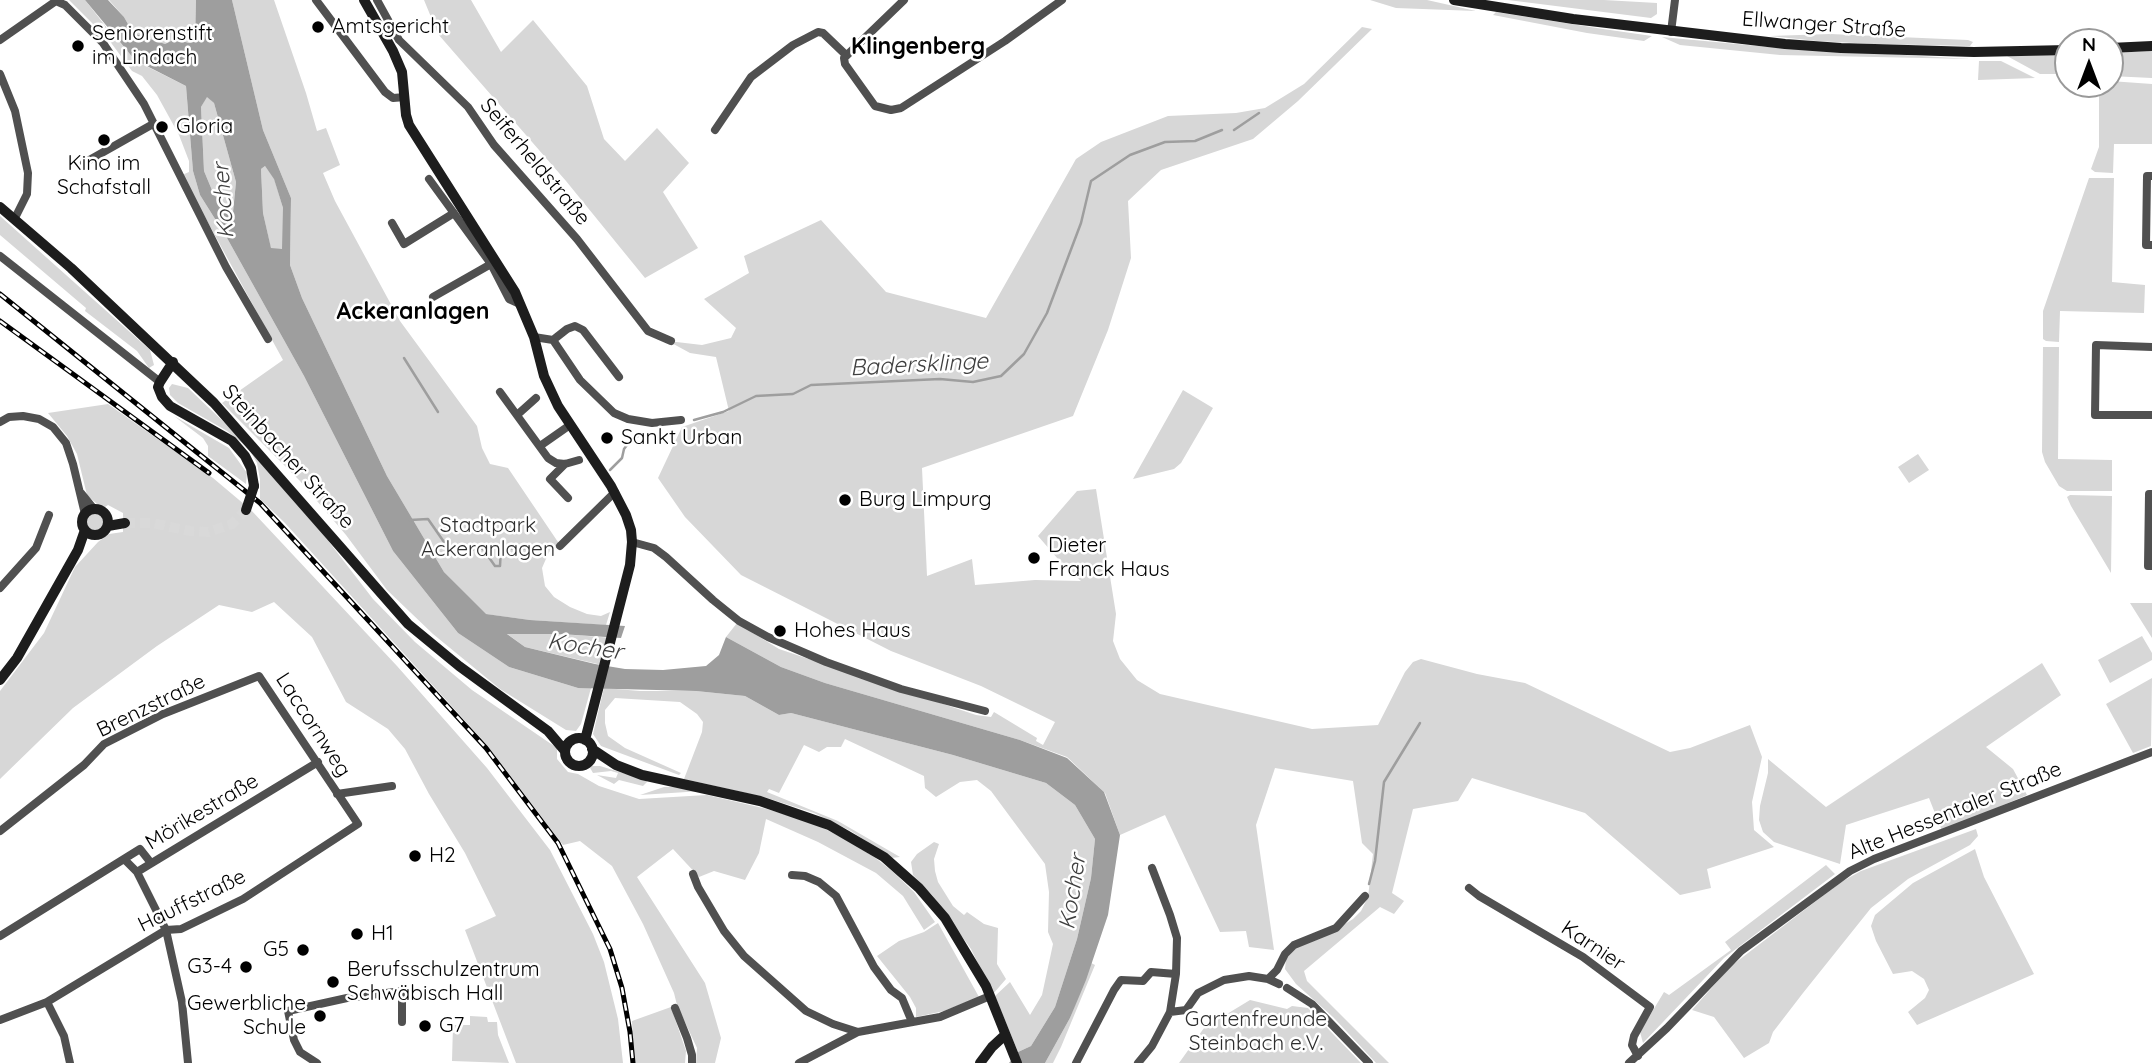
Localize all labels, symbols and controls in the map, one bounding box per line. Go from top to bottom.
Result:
street label: Ellwanger Straße [1741,7,1907,43]
place label: Amtsgericht [332,14,449,40]
marker: Amtsgericht [310,19,326,35]
place label: Seniorenstift im Lindach [92,21,213,71]
north arrow [2054,28,2124,98]
text: N [2082,32,2096,56]
district label: Klingenberg [851,33,985,61]
marker: Seniorenstift im Lindach [70,38,86,54]
street label: Seiferheldstraße [475,93,595,231]
place label: Gloria [176,114,233,140]
marker: Gloria [154,119,170,135]
marker: Kino im Schafstall [96,132,112,148]
place label: Kino im Schafstall [57,151,151,201]
water label: Kocher [208,162,240,240]
district label: Ackeranlagen [337,298,489,326]
water label: Badersklinge [849,348,989,382]
street label: Steinbacher Straße [217,380,359,534]
place label: Sankt Urban [621,425,742,451]
marker: Sankt Urban [599,430,615,446]
place label: Burg Limpurg [859,487,992,513]
marker: Burg Limpurg [837,492,853,508]
park label: Stadtpark Ackeranlagen [421,513,555,563]
place label: Dieter Franck Haus [1048,533,1170,583]
marker: Dieter Franck Haus [1026,550,1042,566]
place label: Hohes Haus [794,618,911,644]
marker: Hohes Haus [772,623,788,639]
water label: Kocher [545,627,625,667]
street label: Laccornweg [270,668,356,782]
street label: Brenzstraße [93,669,209,743]
street label: Alte Hessentaler Straße [1845,757,2065,865]
street label: Mörikestraße [141,768,263,856]
place label: H2 [429,843,456,869]
marker: H2 [407,848,423,864]
water label: Kocher [1053,852,1093,932]
street label: Hauffstraße [134,864,250,938]
street label: Karnier [1556,916,1630,976]
place label: H1 [371,921,394,947]
marker: H1 [349,926,365,942]
place label: G5 [263,937,289,963]
marker: G5 [295,942,311,958]
place label: G3-4 [187,954,232,980]
place label: Berufsschulzentrum Schwäbisch Hall [347,957,540,1007]
marker: G3-4 [238,959,254,975]
marker: Berufsschulzentrum Schwäbisch Hall [325,974,341,990]
place label: Gewerbliche Schule [187,991,306,1041]
park label: Gartenfreunde Steinbach e.V. [1185,1007,1327,1057]
marker: Gewerbliche Schule [312,1008,328,1024]
place label: G7 [439,1013,464,1039]
marker: G7 [417,1018,433,1034]

